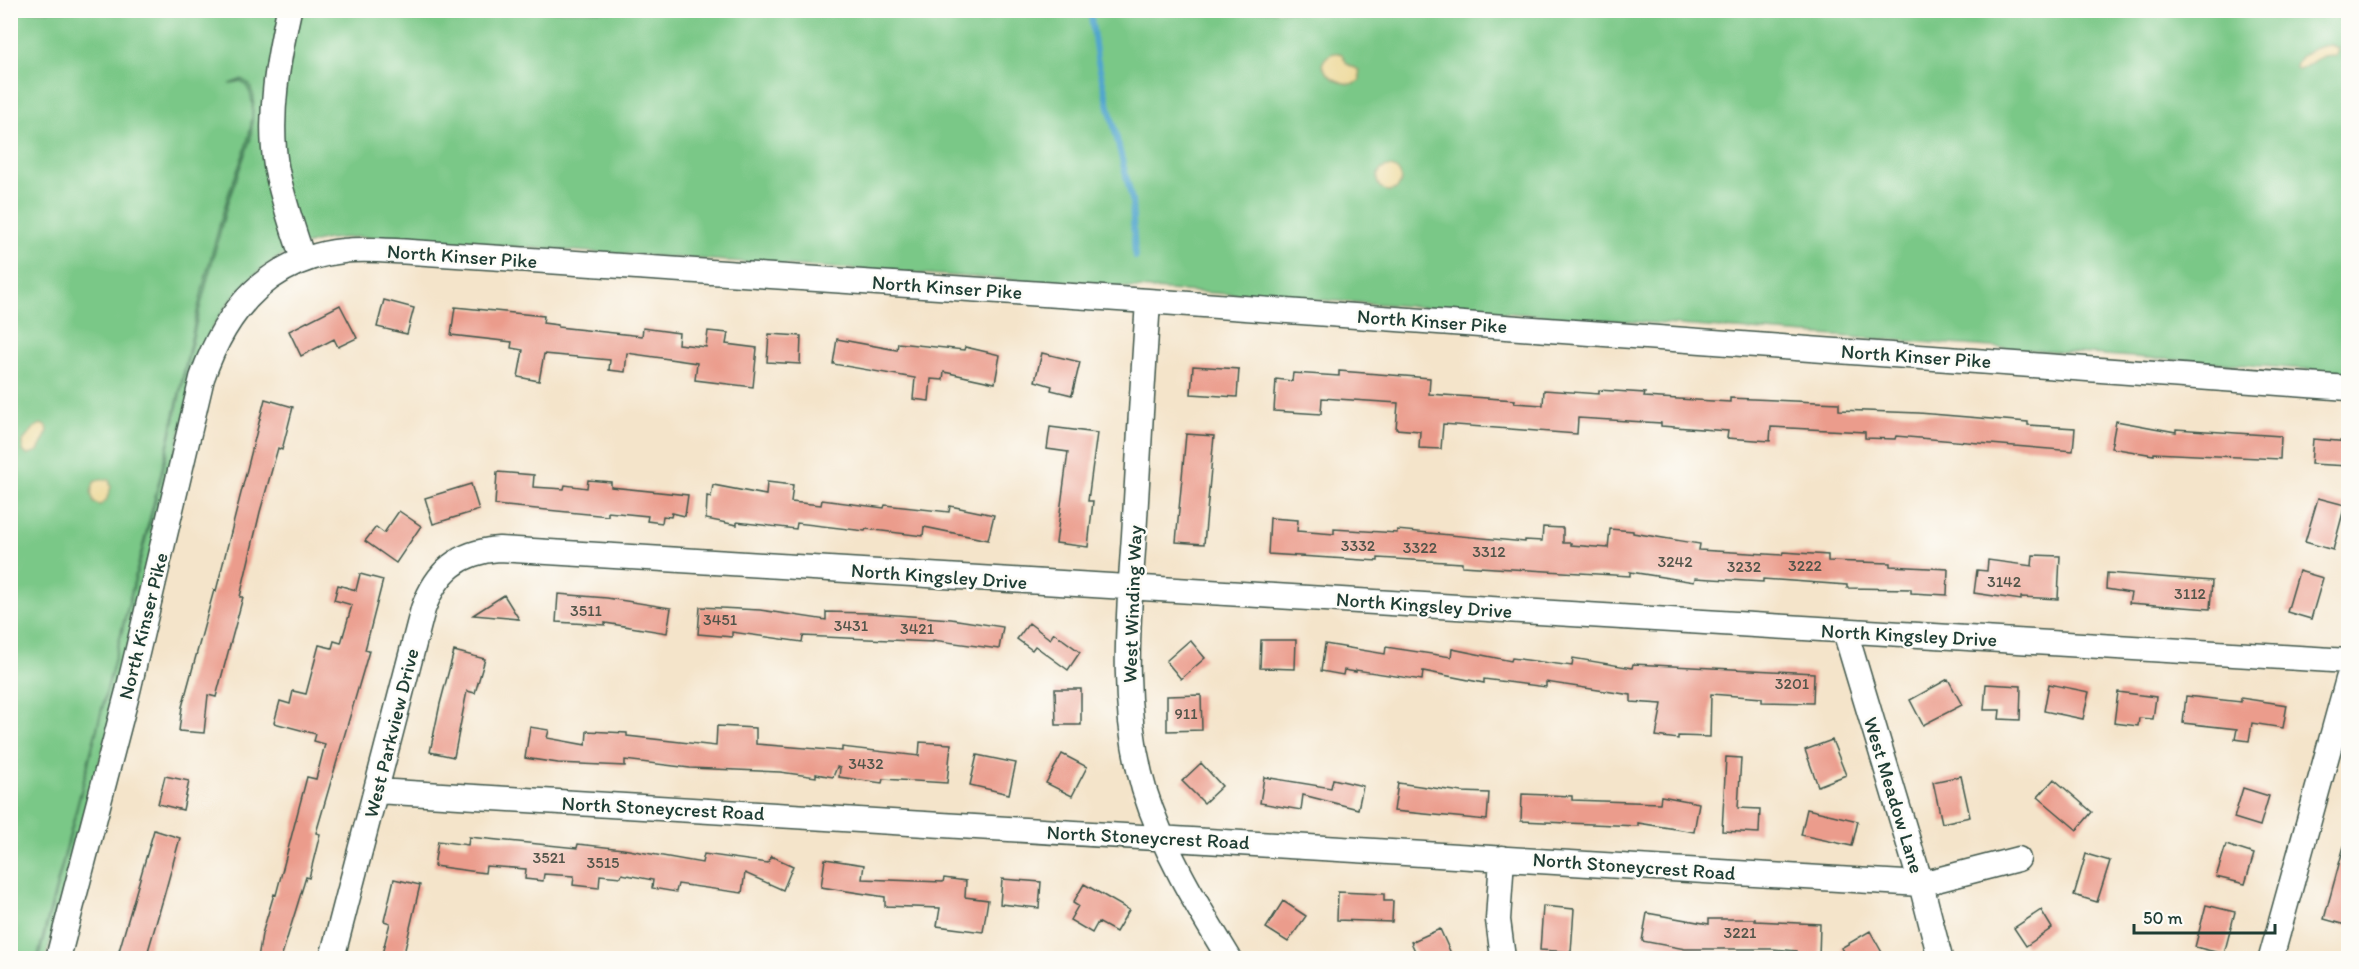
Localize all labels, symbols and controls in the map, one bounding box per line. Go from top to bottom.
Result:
street label: North Kinser Pike [386,239,538,273]
street label: North Kinser Pike [871,270,1023,304]
street label: North Kinser Pike [1356,304,1508,338]
street label: North Kinser Pike [1840,339,1992,373]
street label: West Winding Way [1117,524,1147,683]
house number: 3332 [1341,536,1376,555]
house number: 3322 [1403,538,1438,557]
house number: 3312 [1472,542,1506,561]
street label: North Kinser Pike [113,550,173,702]
house number: 3242 [1657,552,1693,571]
house number: 3222 [1788,556,1823,575]
house number: 3232 [1727,557,1762,576]
street label: North Kingsley Drive [850,558,1028,594]
house number: 3142 [1987,572,2022,591]
house number: 3112 [2174,584,2207,603]
street label: North Kingsley Drive [1335,587,1513,623]
house number: 3511 [570,601,603,620]
house number: 3451 [703,610,738,629]
house number: 3431 [834,616,869,635]
street label: North Kingsley Drive [1820,618,1998,652]
house number: 3421 [900,619,935,638]
street label: West Parkview Drive [358,646,424,820]
house number: 3201 [1775,674,1810,693]
house number: 911 [1174,704,1198,723]
street label: West Meadow Lane [1859,714,1929,876]
house number: 3432 [848,754,884,773]
street label: North Stoneycrest Road [561,791,765,825]
street label: North Stoneycrest Road [1046,820,1250,854]
street label: North Stoneycrest Road [1532,847,1737,885]
house number: 3521 [533,848,566,867]
house number: 3515 [587,853,619,872]
scale bar [2134,897,2275,935]
text: 50 m [2143,907,2183,929]
house number: 3221 [1724,923,1757,942]

